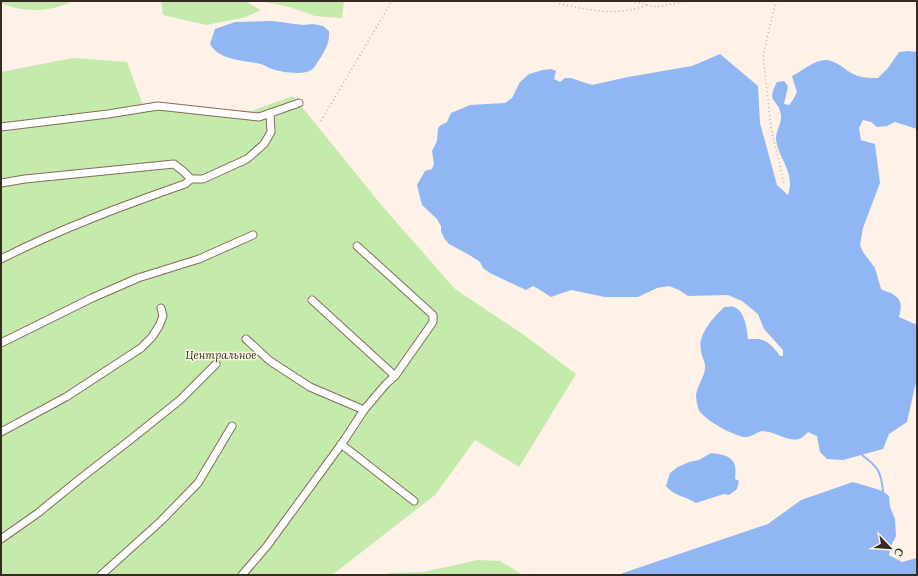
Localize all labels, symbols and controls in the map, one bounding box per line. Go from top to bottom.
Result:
park label: Центральное [185,348,257,362]
north arrow [870,528,910,568]
text: С [891,546,907,559]

